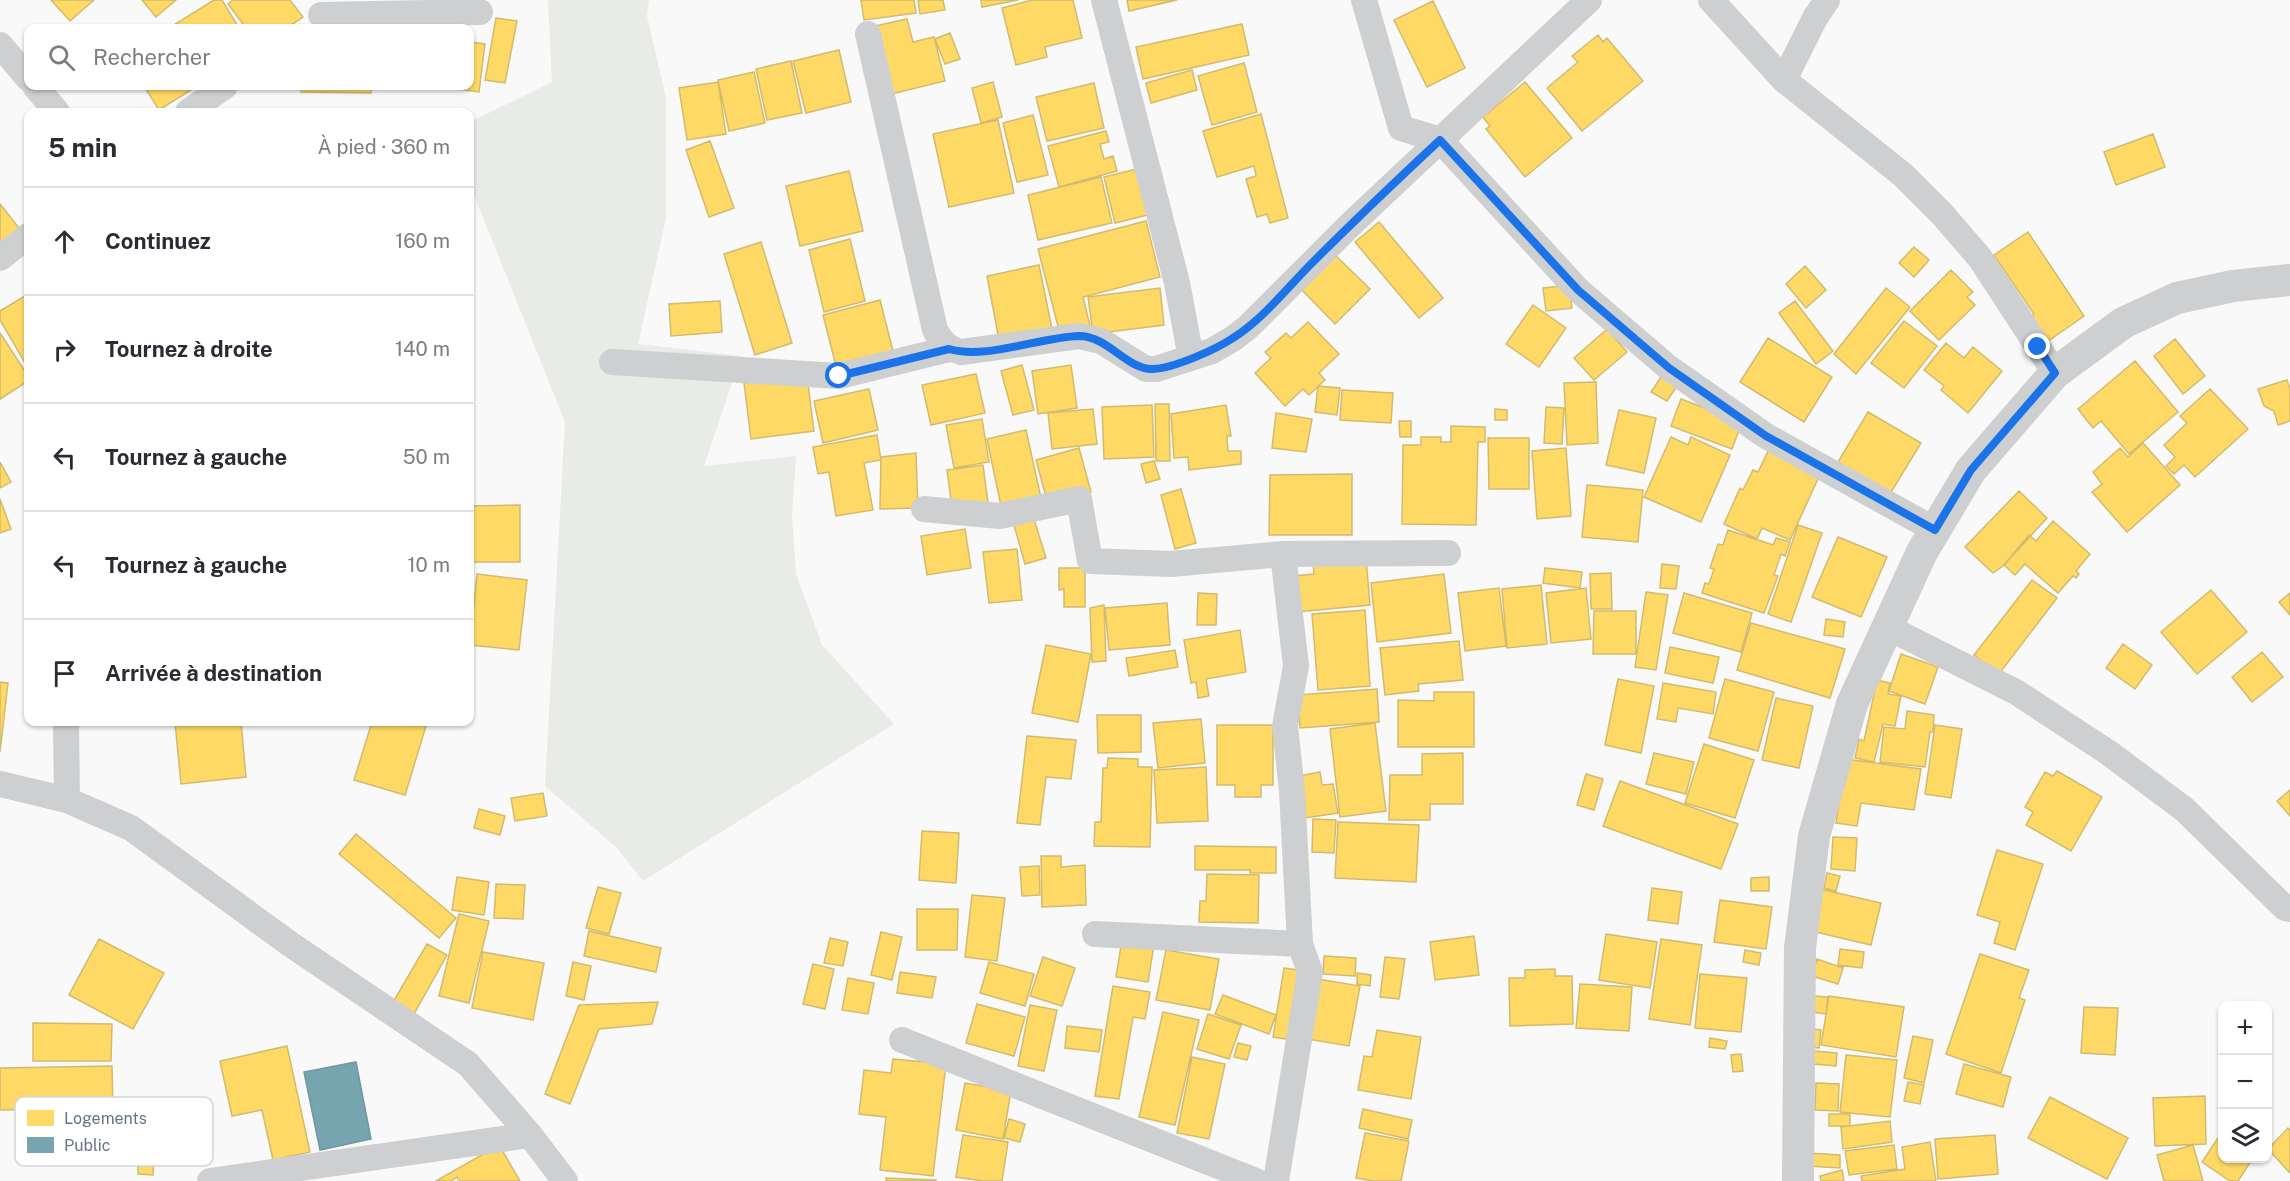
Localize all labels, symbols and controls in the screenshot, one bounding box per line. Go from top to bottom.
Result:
search box [24,24,474,90]
icon: search [45,41,78,74]
text: Rechercher [93,44,211,70]
text: 5 min [48,132,117,163]
text: À pied · 360 m [317,135,450,159]
icon: ahead [48,225,81,258]
text: Continuez [105,228,211,254]
text: 160 m [395,229,450,253]
icon: right [48,333,81,366]
route end [2024,333,2050,359]
text: Tournez à droite [105,336,273,362]
text: 140 m [395,337,450,361]
route start [825,362,851,388]
icon: left [48,441,81,474]
text: Tournez à gauche [105,444,287,470]
text: 50 m [403,445,450,469]
icon: left [48,549,81,582]
text: Tournez à gauche [105,552,287,578]
text: 10 m [407,553,450,577]
icon: arrive [48,657,81,690]
text: Arrivée à destination [105,660,322,686]
map controls [2218,1001,2272,1163]
button: + [2218,1001,2272,1055]
button: − [2218,1055,2272,1109]
legend [15,1097,213,1166]
text: Logements [64,1109,147,1128]
button: layers [2218,1109,2272,1163]
text: Public [64,1136,111,1155]

